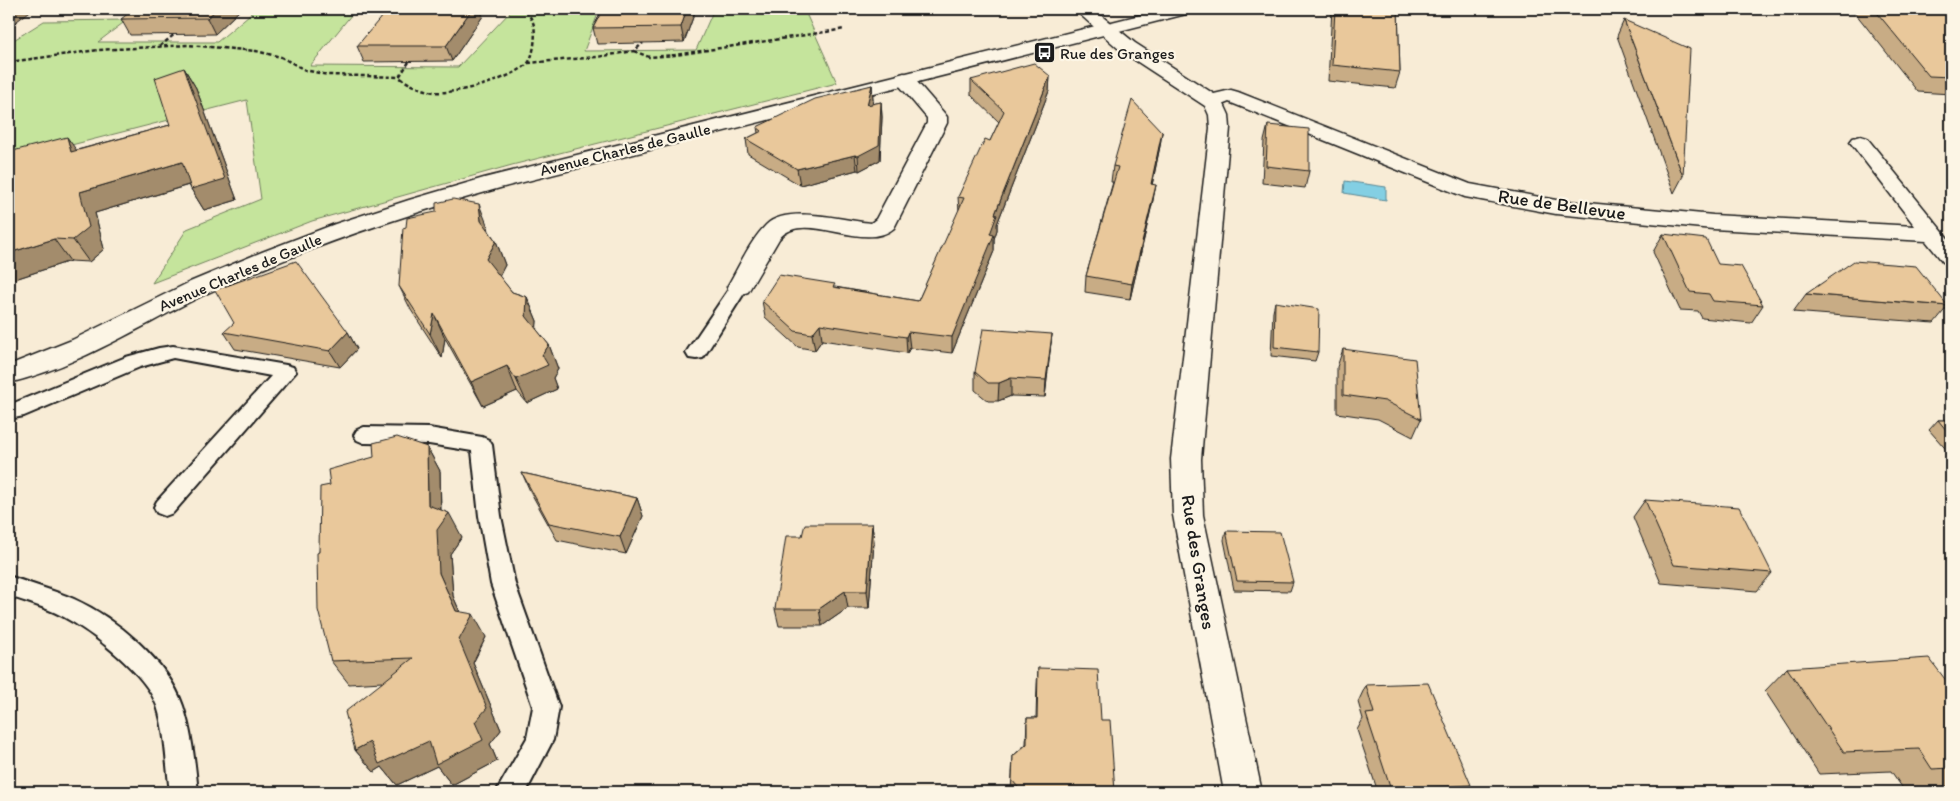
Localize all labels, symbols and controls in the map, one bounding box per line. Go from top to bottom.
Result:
bus stop icon: Rue des Granges [1032,41,1056,65]
place label: Rue des Granges [1060,44,1175,63]
street label: Avenue Charles de Gaulle [538,119,713,180]
street label: Rue de Bellevue [1497,184,1627,225]
street label: Avenue Charles de Gaulle [156,229,325,315]
street label: Rue des Granges [1176,493,1221,631]

